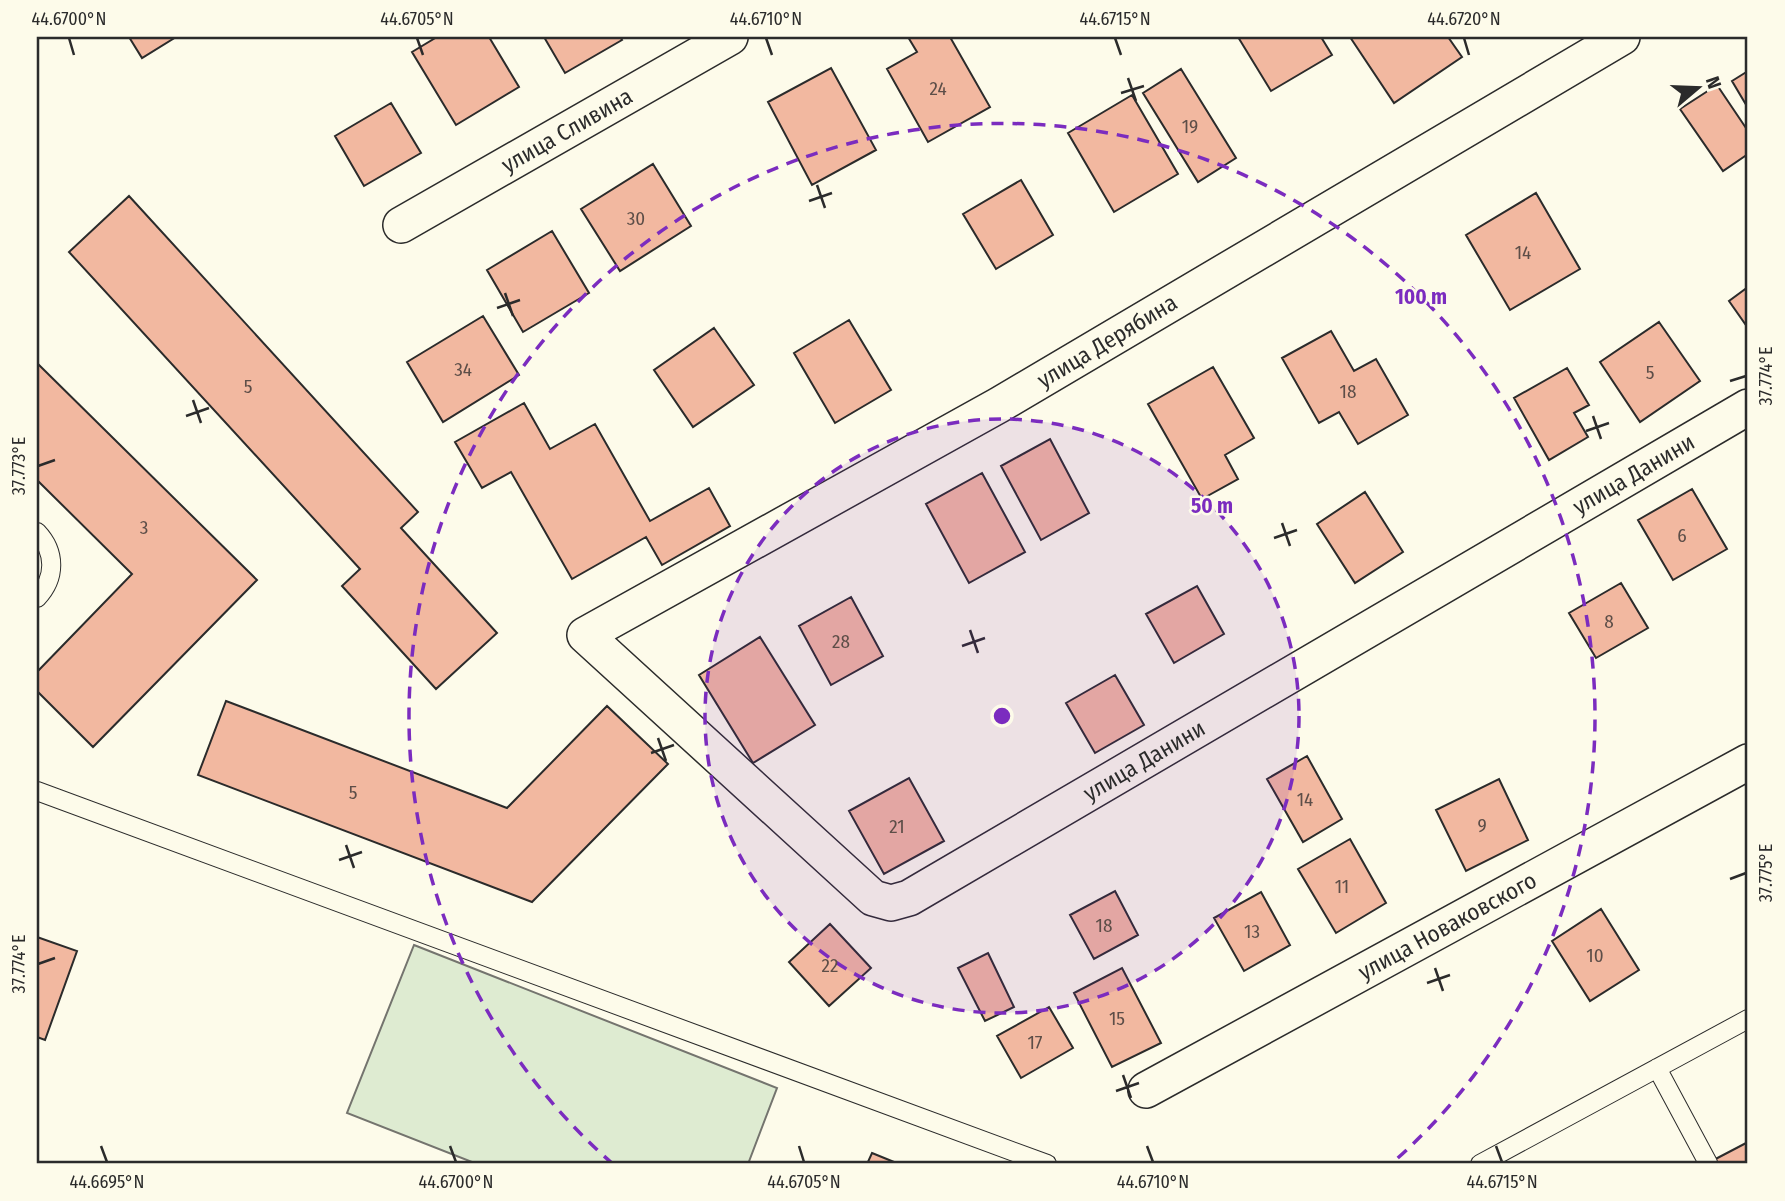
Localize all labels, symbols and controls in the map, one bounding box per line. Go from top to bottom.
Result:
text: 44.6700°N [32,8,106,30]
text: 44.6705°N [380,8,454,30]
text: 44.6710°N [730,8,802,30]
text: 44.6715°N [1079,8,1151,30]
text: 44.6720°N [1427,8,1501,30]
north arrow [1662,52,1732,122]
text: N [1701,73,1726,92]
house number: 24 [929,77,947,100]
street label: улица Сливина [496,82,637,179]
house number: 19 [1182,115,1198,138]
house number: 30 [627,207,645,230]
house number: 14 [1515,241,1531,264]
text: 100 m [1395,284,1447,310]
street label: улица Дерябина [1032,288,1182,394]
text: 37.774°E [1755,347,1777,405]
house number: 34 [454,358,472,381]
house number: 5 [1646,361,1654,384]
house number: 5 [244,375,252,398]
house number: 18 [1340,380,1356,403]
street label: улица Данини [1568,427,1699,521]
text: 37.773°E [8,437,30,495]
text: 50 m [1191,493,1233,519]
house number: 3 [140,516,148,539]
house number: 6 [1677,524,1687,547]
house number: 8 [1604,610,1614,633]
house number: 28 [832,630,850,653]
centre of rings [990,704,1014,728]
street label: улица Данини [1078,714,1210,807]
house number: 5 [349,781,357,804]
house number: 14 [1297,788,1313,811]
house number: 9 [1477,814,1487,837]
house number: 21 [889,815,905,838]
text: 37.775°E [1755,844,1777,902]
street label: улица Новаковского [1353,866,1541,986]
house number: 11 [1335,875,1349,898]
house number: 18 [1096,914,1112,937]
house number: 13 [1244,920,1260,943]
text: 37.774°E [8,935,30,993]
house number: 10 [1586,944,1604,967]
house number: 22 [822,954,838,977]
house number: 15 [1109,1007,1125,1030]
house number: 17 [1027,1031,1043,1054]
text: 44.6695°N [70,1171,144,1193]
text: 44.6700°N [419,1171,493,1193]
text: 44.6705°N [767,1171,841,1193]
text: 44.6710°N [1117,1171,1189,1193]
text: 44.6715°N [1466,1171,1538,1193]

